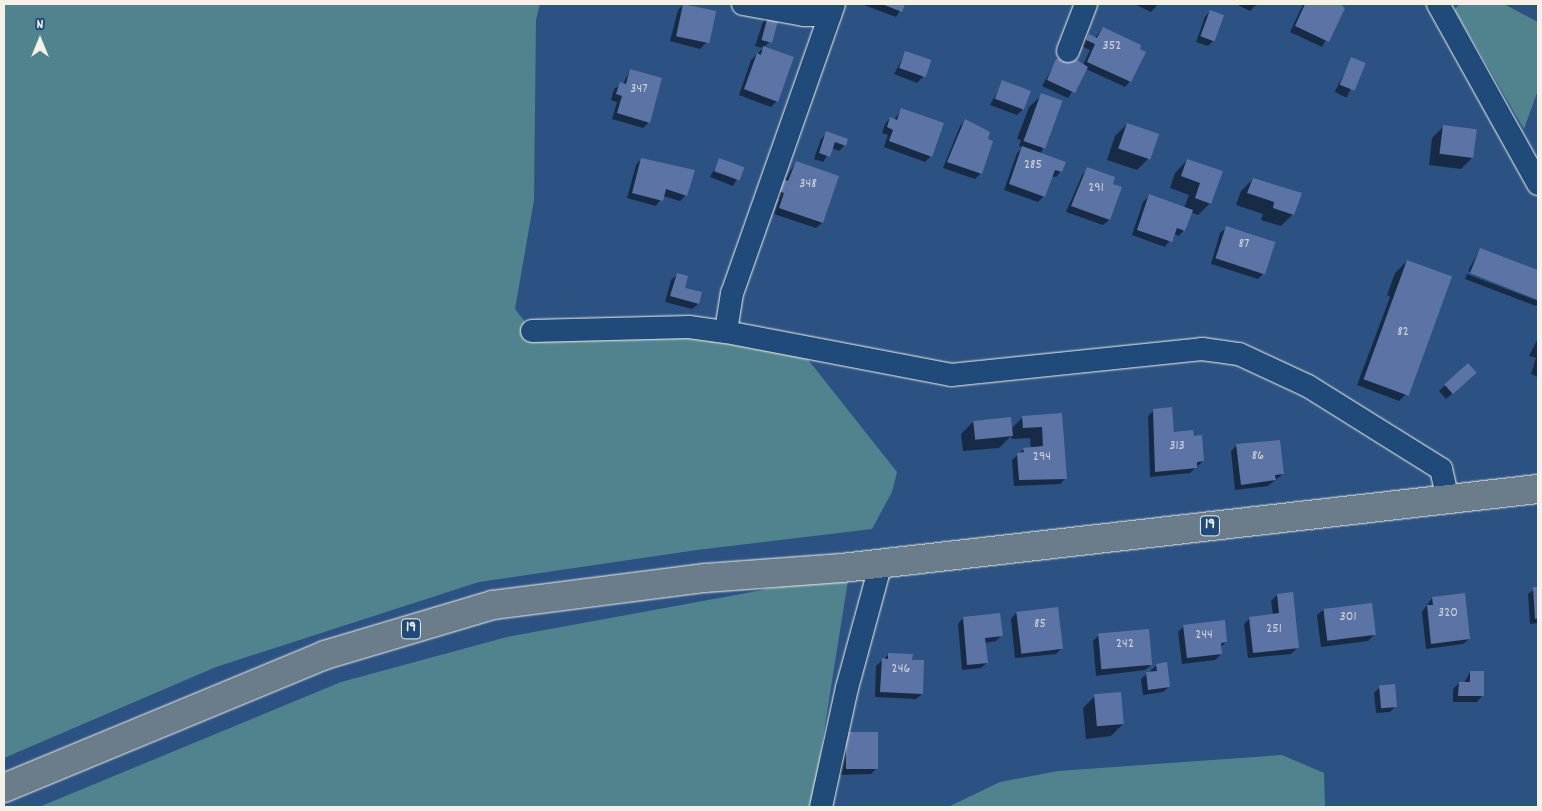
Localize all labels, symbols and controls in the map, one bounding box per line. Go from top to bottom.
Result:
north arrow [15,15,65,65]
text: N [37,15,43,35]
house number: 352 [1103,38,1121,54]
house number: 347 [630,81,648,97]
house number: 285 [1024,157,1042,173]
house number: 348 [799,176,817,192]
house number: 291 [1088,180,1104,196]
house number: 87 [1239,236,1249,252]
house number: 82 [1397,324,1409,340]
house number: 313 [1169,438,1185,454]
house number: 86 [1252,448,1264,464]
house number: 294 [1033,449,1051,465]
road number: 19 [1199,514,1221,538]
house number: 320 [1438,605,1458,621]
house number: 301 [1340,609,1356,625]
road number: 19 [400,616,422,642]
house number: 85 [1034,616,1046,632]
house number: 251 [1266,621,1282,637]
house number: 244 [1195,627,1213,643]
house number: 242 [1116,636,1134,652]
house number: 246 [892,661,910,677]

